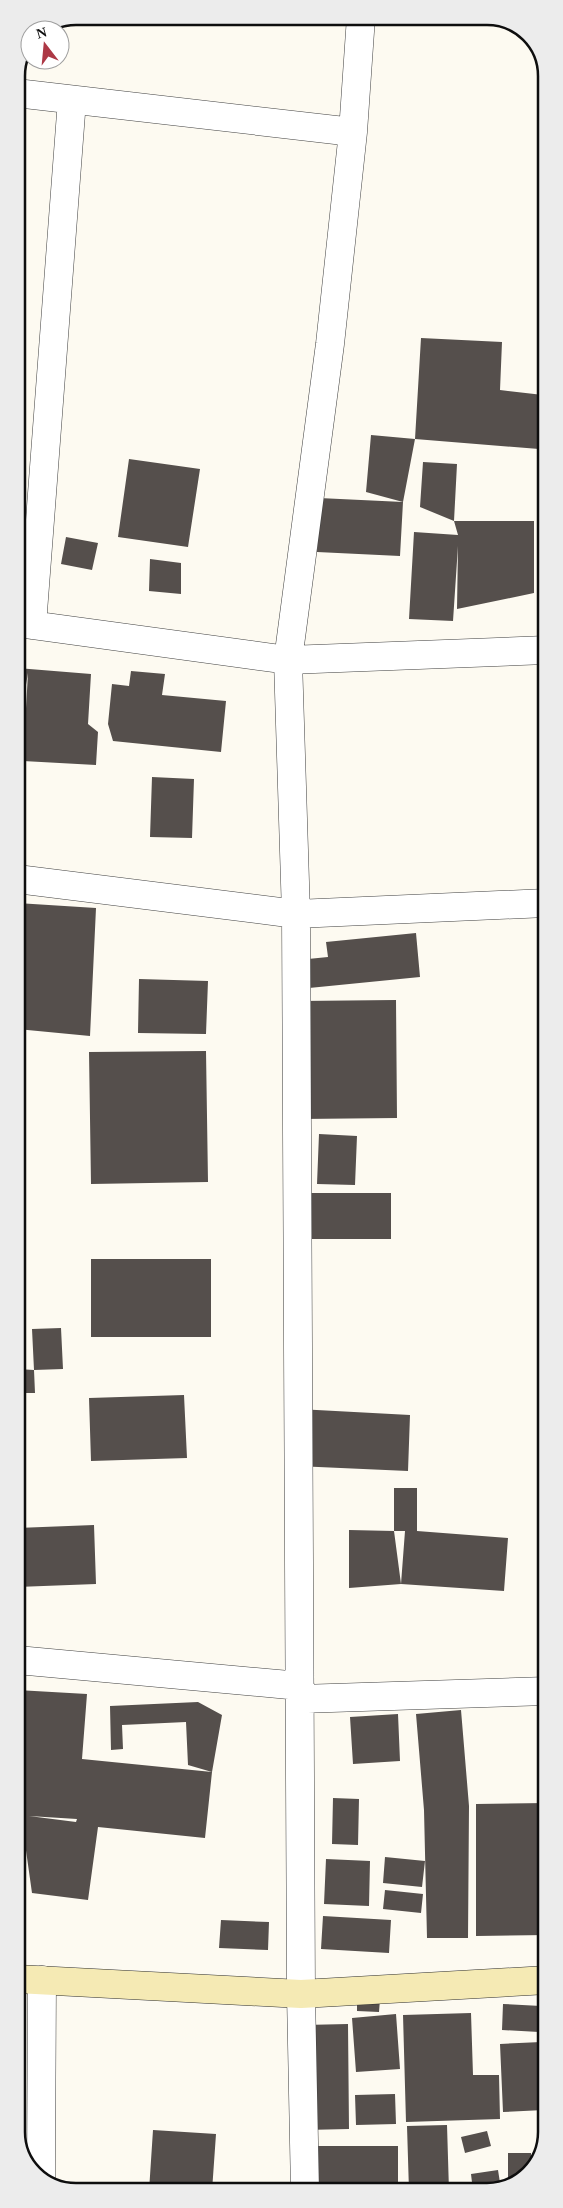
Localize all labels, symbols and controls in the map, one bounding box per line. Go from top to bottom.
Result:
north arrow [20,20,70,70]
text: N [35,24,48,42]

